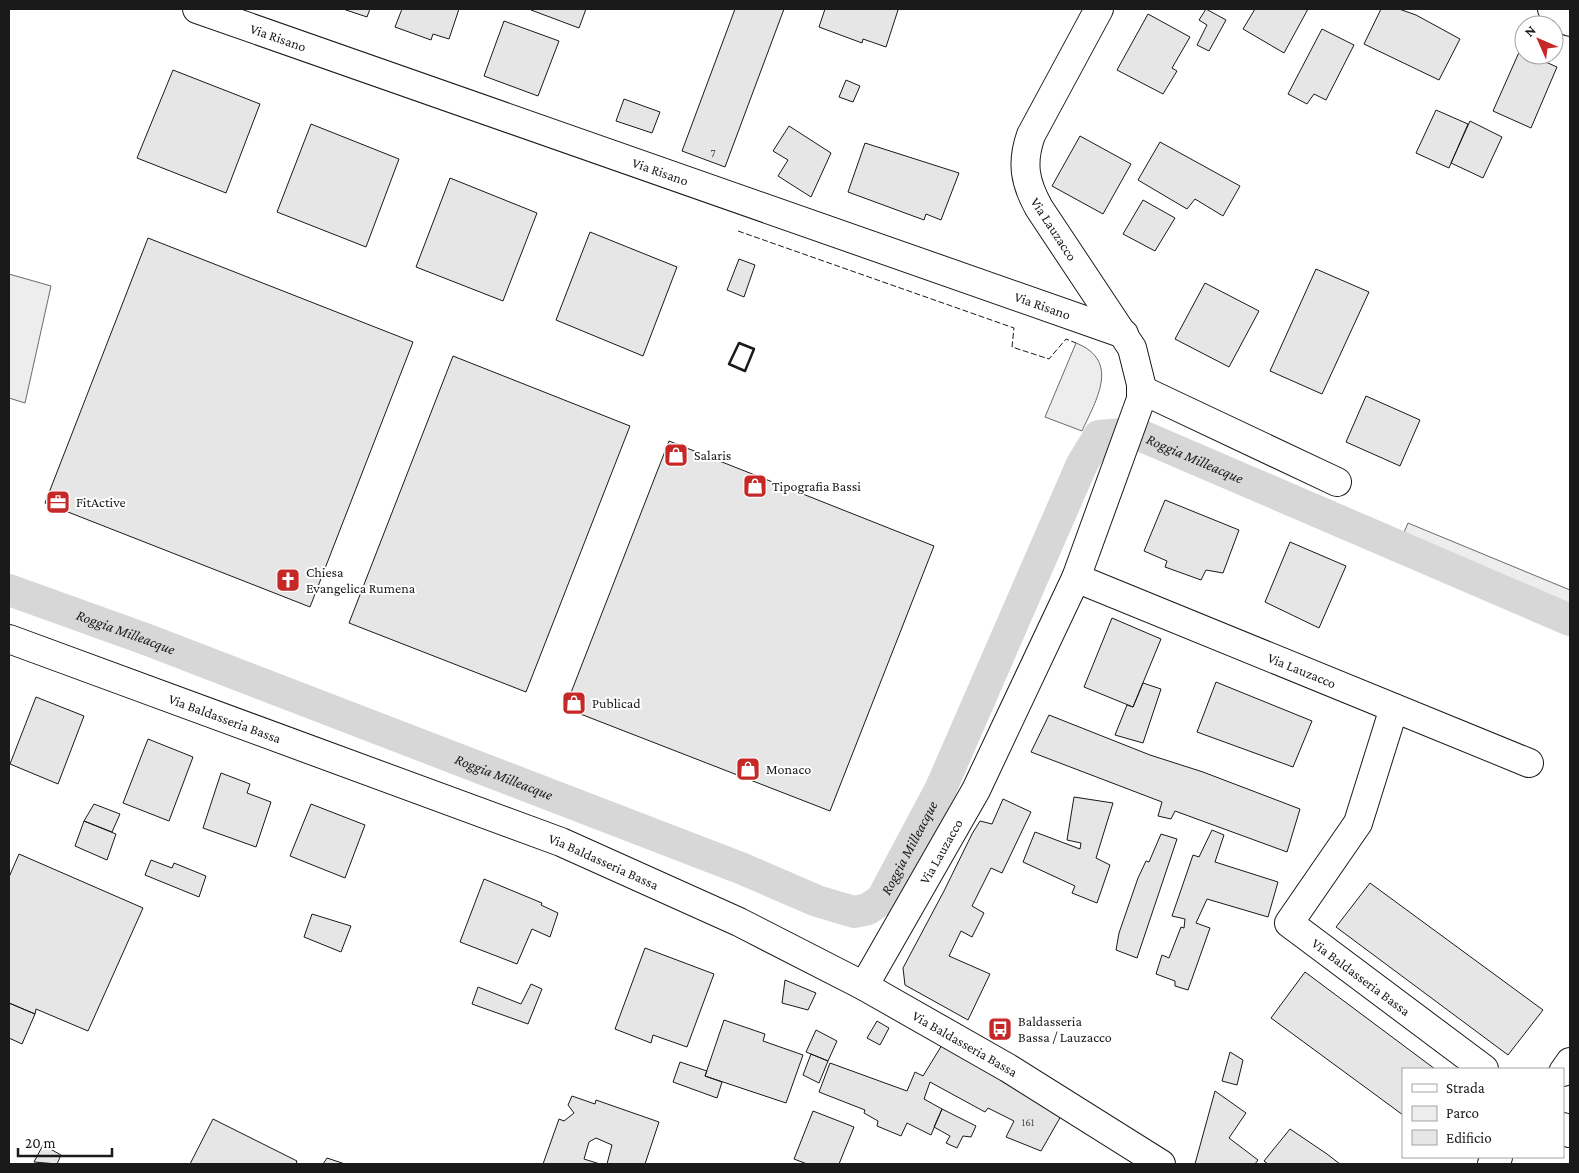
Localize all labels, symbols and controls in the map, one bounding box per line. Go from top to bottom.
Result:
north arrow [1514,15,1564,65]
street label: Via Risano [248,20,308,55]
text: N [1521,21,1539,40]
house number: 7 [710,147,716,159]
street label: Via Risano [630,154,691,189]
street label: Via Lauzacco [1028,194,1080,264]
street label: Via Risano [1012,288,1073,323]
water label: Roggia Milleacque [1144,431,1246,487]
shop icon: Salaris [663,442,689,468]
place label: Salaris [694,447,731,463]
shop icon: Tipografia Bassi [742,473,768,499]
place label: Tipografia Bassi [772,478,861,494]
office icon: FitActive [45,489,71,515]
place label: FitActive [76,494,126,510]
place label: Chiesa Evangelica Rumena [306,564,416,596]
church icon: Chiesa Evangelica Rumena [275,567,301,593]
water label: Roggia Milleacque [74,607,177,658]
street label: Via Lauzacco [1265,649,1338,691]
street label: Via Baldasseria Bassa [166,690,284,747]
shop icon: Publicad [561,690,587,716]
place label: Publicad [592,695,641,711]
water label: Roggia Milleacque [453,751,555,803]
shop icon: Monaco [735,756,761,782]
place label: Monaco [766,761,811,777]
water label: Roggia Milleacque [878,798,941,897]
street label: Via Lauzacco [916,816,966,887]
street label: Via Baldasseria Bassa [546,830,662,893]
street label: Via Baldasseria Bassa [1309,935,1414,1019]
street label: Via Baldasseria Bassa [909,1007,1021,1080]
place label: Baldasseria Bassa / Lauzacco [1018,1013,1112,1045]
bus stop icon: Baldasseria Bassa / Lauzacco [987,1016,1013,1042]
legend [1402,1068,1564,1158]
text: Strada [1446,1080,1485,1096]
text: Parco [1446,1105,1479,1121]
house number: 161 [1022,1116,1035,1128]
scale bar [18,1126,111,1158]
text: Edificio [1446,1130,1492,1146]
text: 20 m [25,1135,56,1151]

